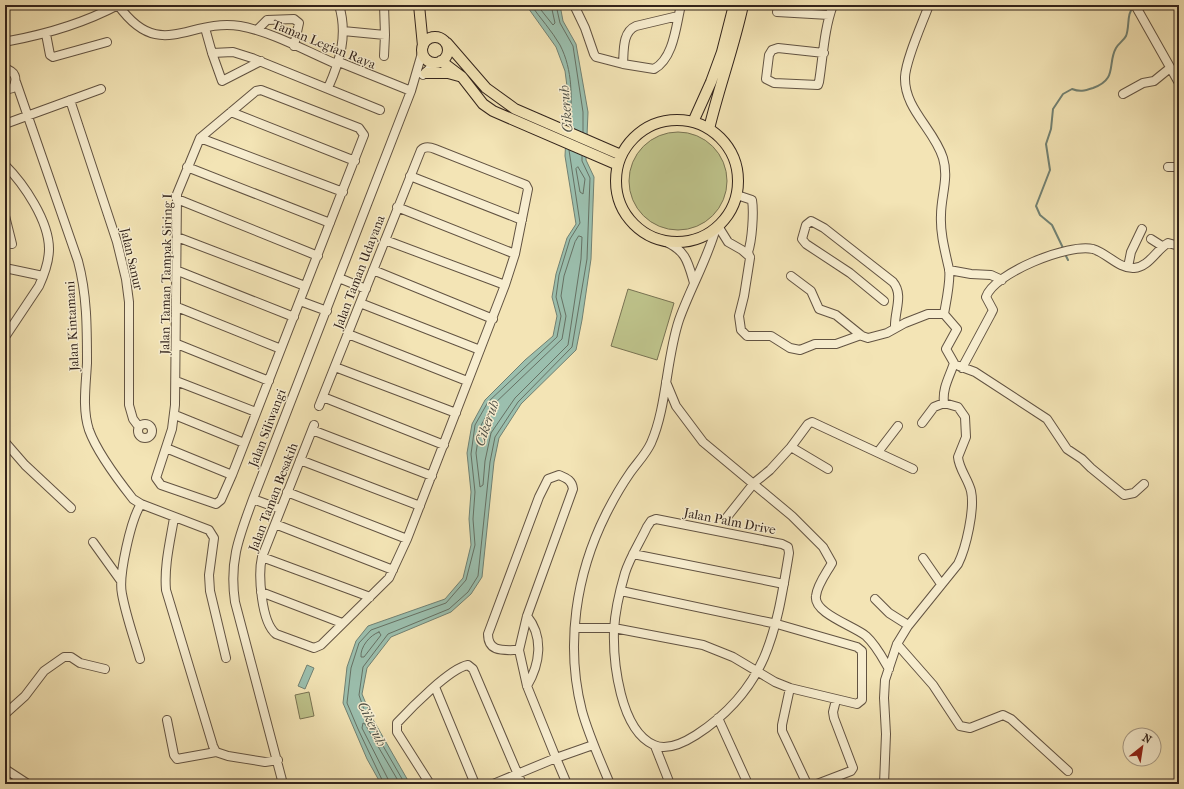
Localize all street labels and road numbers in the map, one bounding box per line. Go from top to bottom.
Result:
street label: Taman Legian Raya [270,16,379,72]
street label: Jalan Taman Tampak Siring I [157,194,175,355]
street label: Jalan Taman Udayana [330,212,388,332]
street label: Jalan Sanur [117,225,147,292]
street label: Jalan Kintamani [62,280,82,372]
street label: Jalan Siliwangi [245,387,289,470]
street label: Jalan Taman Besakih [245,440,301,554]
street label: Jalan Palm Drive [682,505,778,537]

